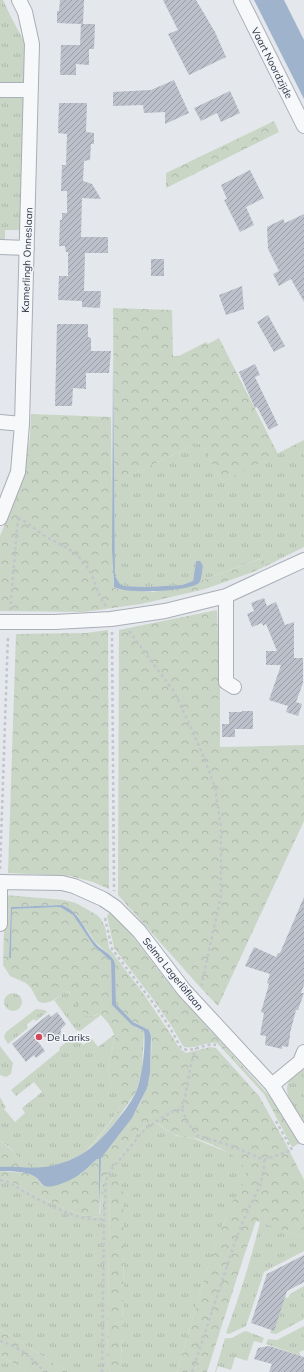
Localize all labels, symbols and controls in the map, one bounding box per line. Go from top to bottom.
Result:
street label: Vaart Noordzijde [248,25,296,101]
street label: Kamerlingh Onneslaan [19,207,35,313]
street label: Selma Lagerlöflaan [140,935,206,1013]
place label: De Lariks [47,1031,90,1044]
marker: De Lariks [34,1032,44,1042]

